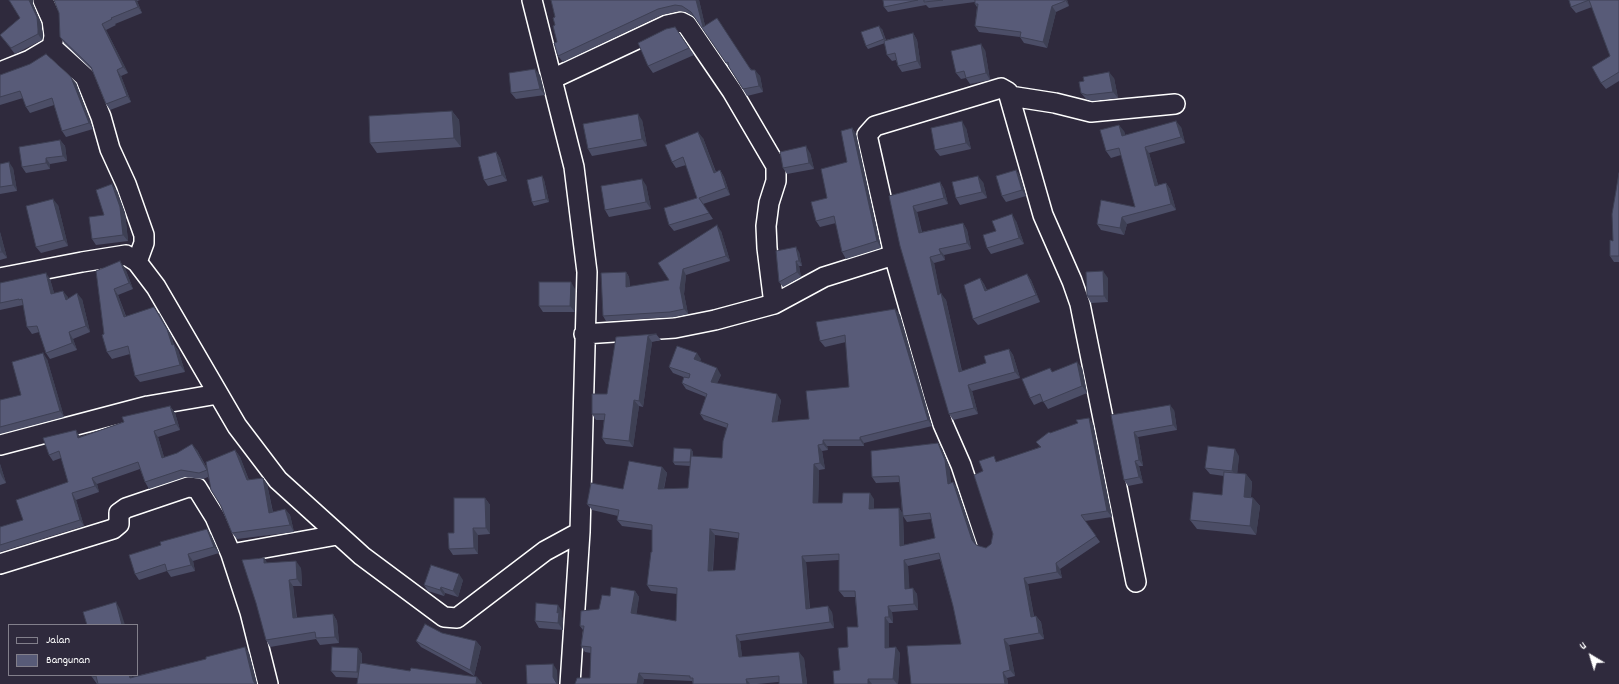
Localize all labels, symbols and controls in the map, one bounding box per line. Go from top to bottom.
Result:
legend [8,624,138,676]
text: Jalan [46,632,70,649]
north arrow [1571,636,1611,676]
text: U [1577,639,1591,654]
text: Bangunan [46,652,90,669]

